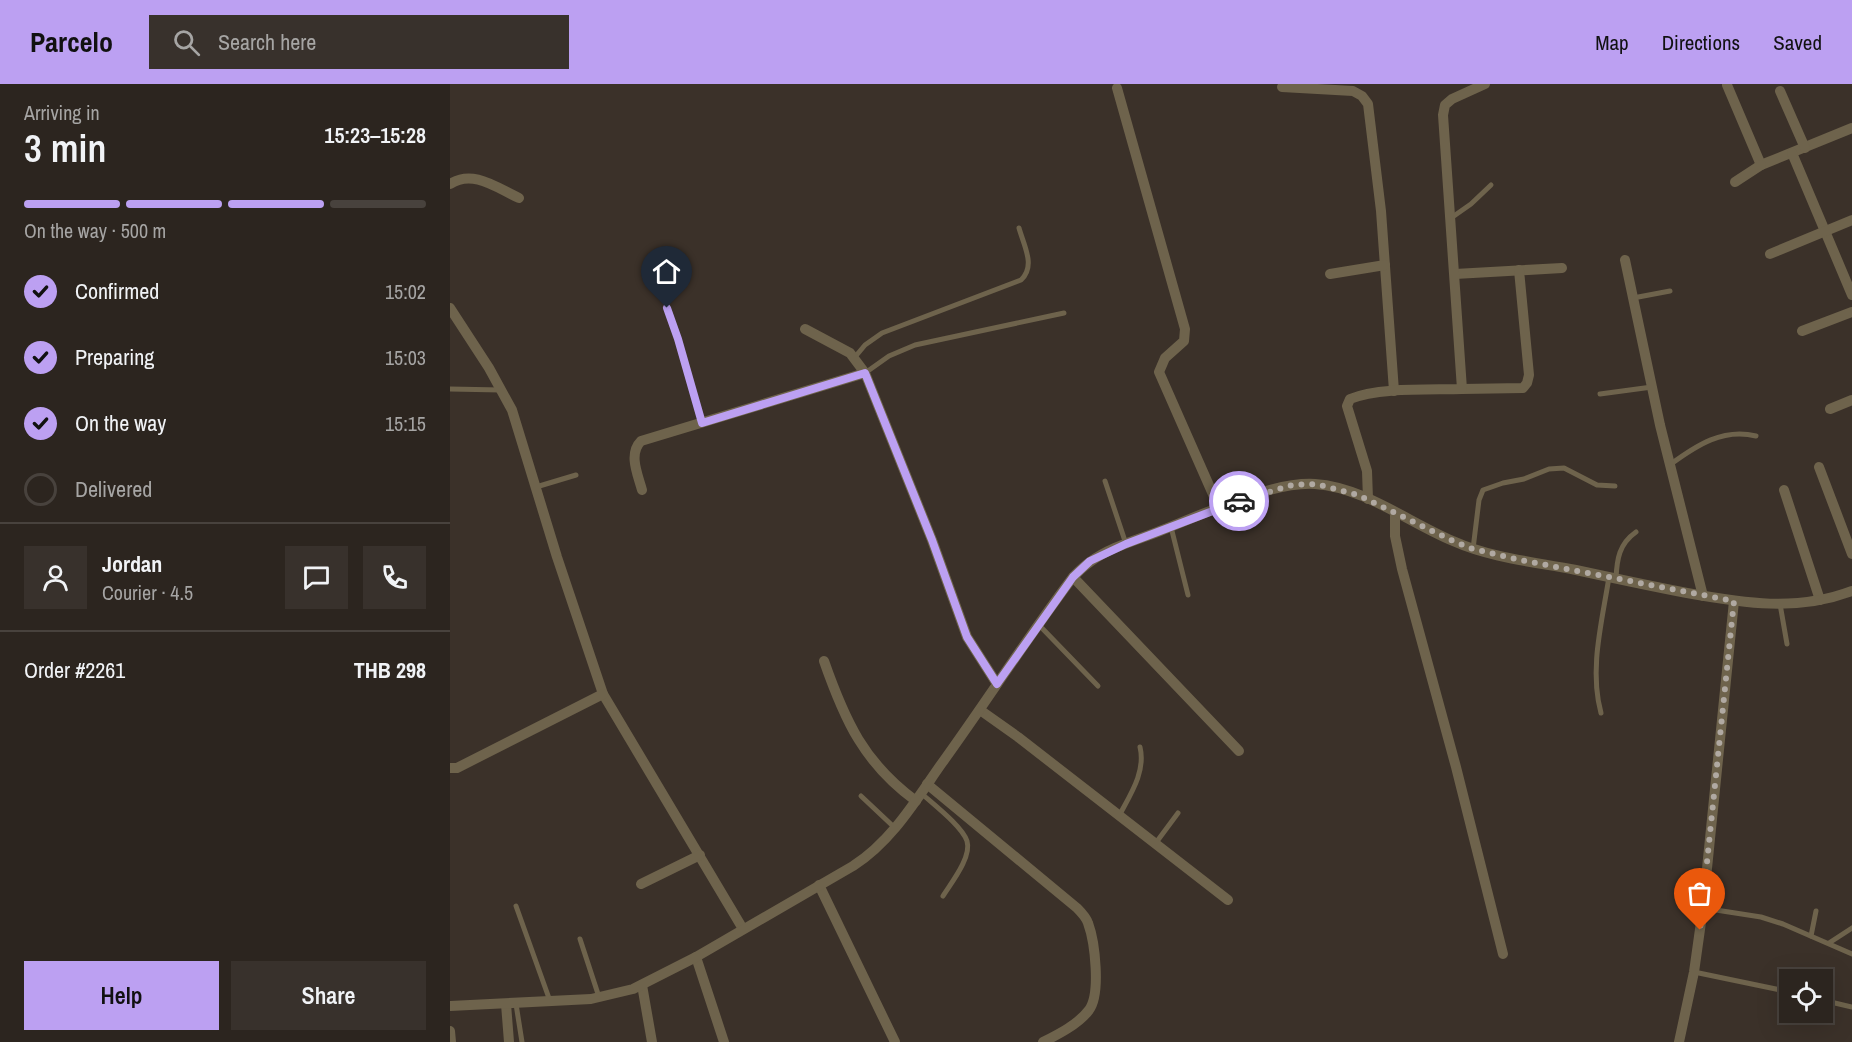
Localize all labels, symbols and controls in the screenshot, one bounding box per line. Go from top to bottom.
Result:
search box [149,15,569,69]
text: Parcelo [30,23,113,61]
icon: search [170,26,203,59]
text: Search here [218,27,316,57]
text: Map [1595,28,1629,57]
text: Directions [1662,28,1740,57]
text: Saved [1773,28,1822,57]
text: Arriving in [24,99,100,126]
text: 15:23–15:28 [324,120,426,150]
text: 3 min [24,122,106,174]
text: On the way · 500 m [24,217,166,244]
pin [641,246,692,308]
icon: home [650,255,683,288]
icon: check [24,275,57,308]
text: Confirmed [75,276,159,306]
text: 15:02 [385,278,426,305]
icon: check [24,341,57,374]
text: Preparing [75,342,154,372]
text: 15:03 [385,344,426,371]
icon: check [24,407,57,440]
text: On the way [75,408,166,438]
text: 15:15 [385,410,426,437]
courier [1209,471,1269,531]
text: Delivered [75,474,152,504]
icon: car [1223,485,1256,518]
button: person [24,546,87,609]
button: chat [285,546,348,609]
button: phone [363,546,426,609]
text: Jordan [102,549,162,579]
text: Courier · 4.5 [102,579,193,606]
text: Order #2261 [24,655,125,685]
text: THB 298 [354,655,426,685]
pin [1674,868,1725,930]
icon: bag [1683,877,1716,910]
button: Help [24,961,219,1030]
button: Share [231,961,426,1030]
map controls [1779,969,1833,1023]
button: locate [1779,969,1833,1023]

